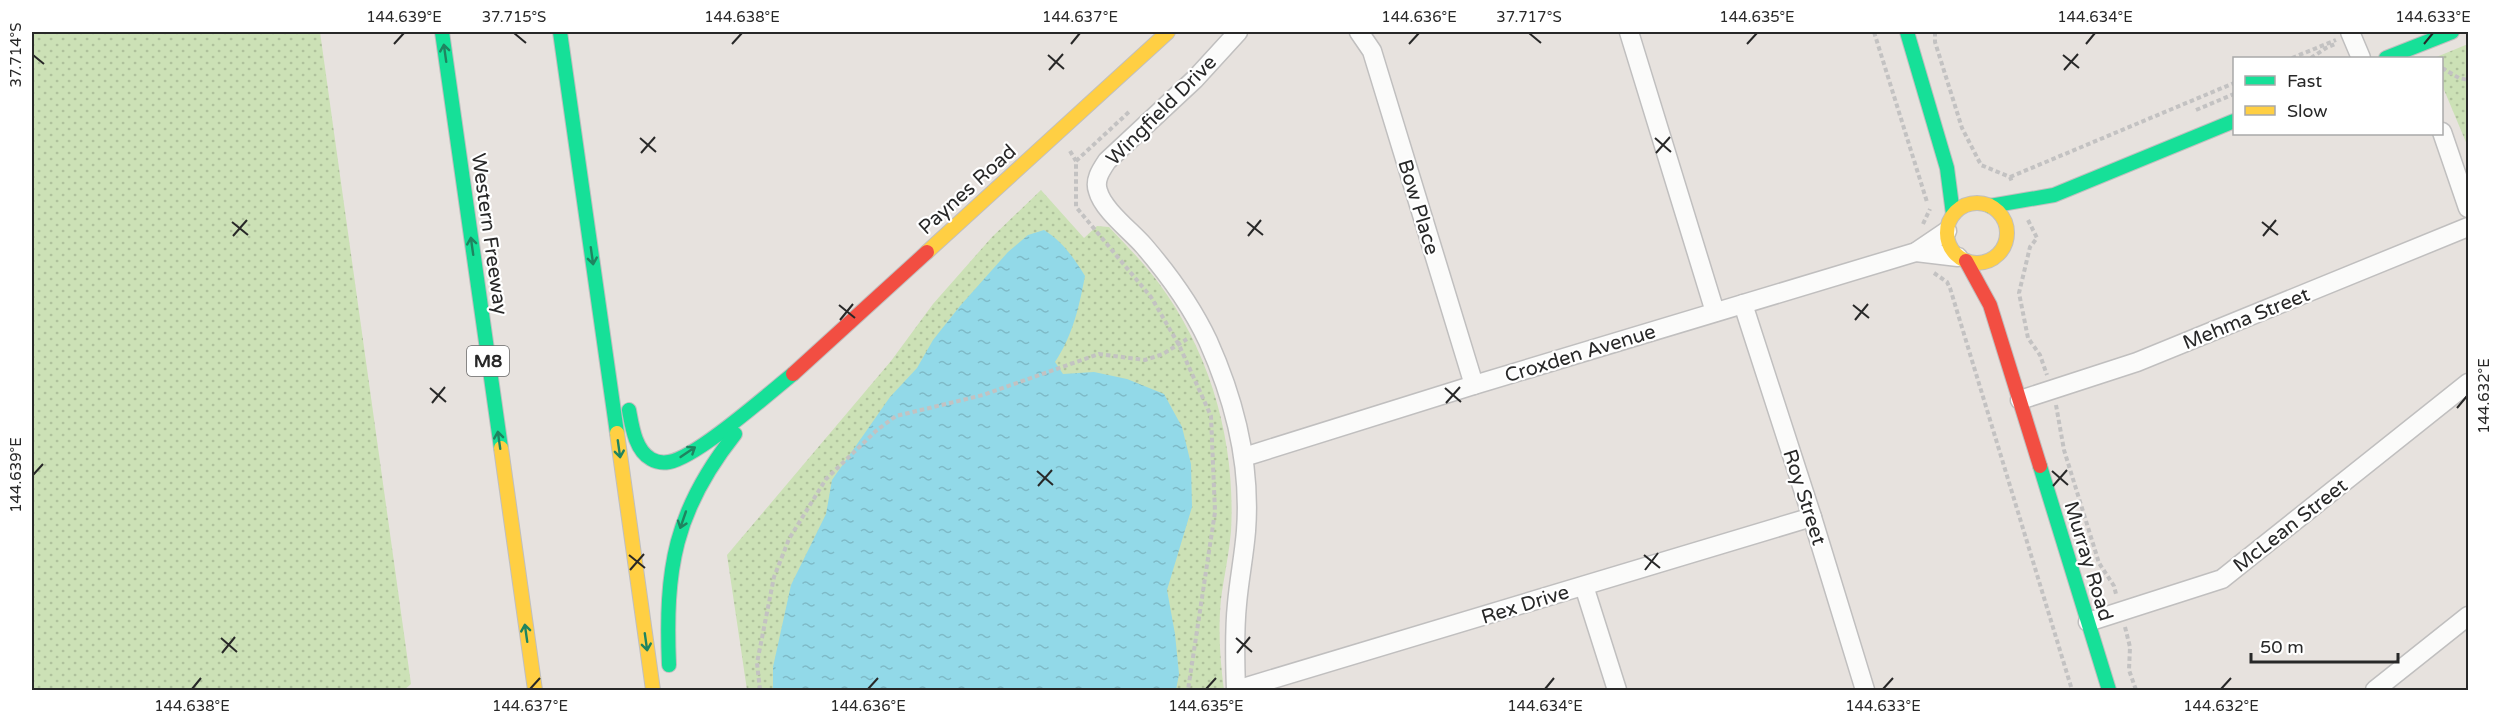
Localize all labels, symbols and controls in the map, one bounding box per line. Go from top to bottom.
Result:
text: 144.639°E [366,8,442,26]
text: 37.715°S [482,8,546,26]
text: 144.638°E [704,8,780,26]
text: 144.637°E [1042,8,1118,26]
text: 144.636°E [1381,8,1457,26]
text: 37.717°S [1496,8,1562,26]
text: 144.635°E [1719,8,1795,26]
text: 144.634°E [2057,8,2133,26]
text: 144.633°E [2395,8,2471,26]
text: 37.714°S [7,22,25,88]
one-way arrow [439,44,450,64]
street label: Wingfield Drive [1102,51,1222,171]
legend [2233,57,2443,135]
text: Fast [2287,70,2322,92]
text: Slow [2287,100,2328,122]
street label: Paynes Road [914,140,1022,240]
street label: Western Freeway [466,152,512,317]
street label: Bow Place [1392,157,1444,258]
one-way arrow [466,237,477,257]
one-way arrow [586,245,597,265]
street label: Mehma Street [2180,282,2314,355]
street label: Croxden Avenue [1502,320,1659,388]
road number: M8 [467,346,509,376]
text: 144.632°E [2475,358,2493,434]
one-way arrow [494,430,505,450]
text: 144.639°E [7,437,25,513]
one-way arrow [614,438,625,458]
one-way arrow [680,446,697,459]
street label: Roy Street [1777,446,1831,549]
street label: McLean Street [2229,474,2353,578]
street label: Murray Road [2058,499,2118,624]
one-way arrow [676,510,687,529]
street label: Rex Drive [1478,580,1572,630]
one-way arrow [521,623,532,643]
scale bar [2251,626,2398,664]
one-way arrow [641,632,652,651]
text: 50 m [2260,636,2304,658]
text: 144.638°E [154,697,230,715]
text: 144.637°E [492,697,568,715]
text: 144.636°E [830,697,906,715]
text: 144.635°E [1168,697,1244,715]
text: 144.634°E [1507,697,1583,715]
text: 144.633°E [1845,697,1921,715]
text: 144.632°E [2183,697,2259,715]

